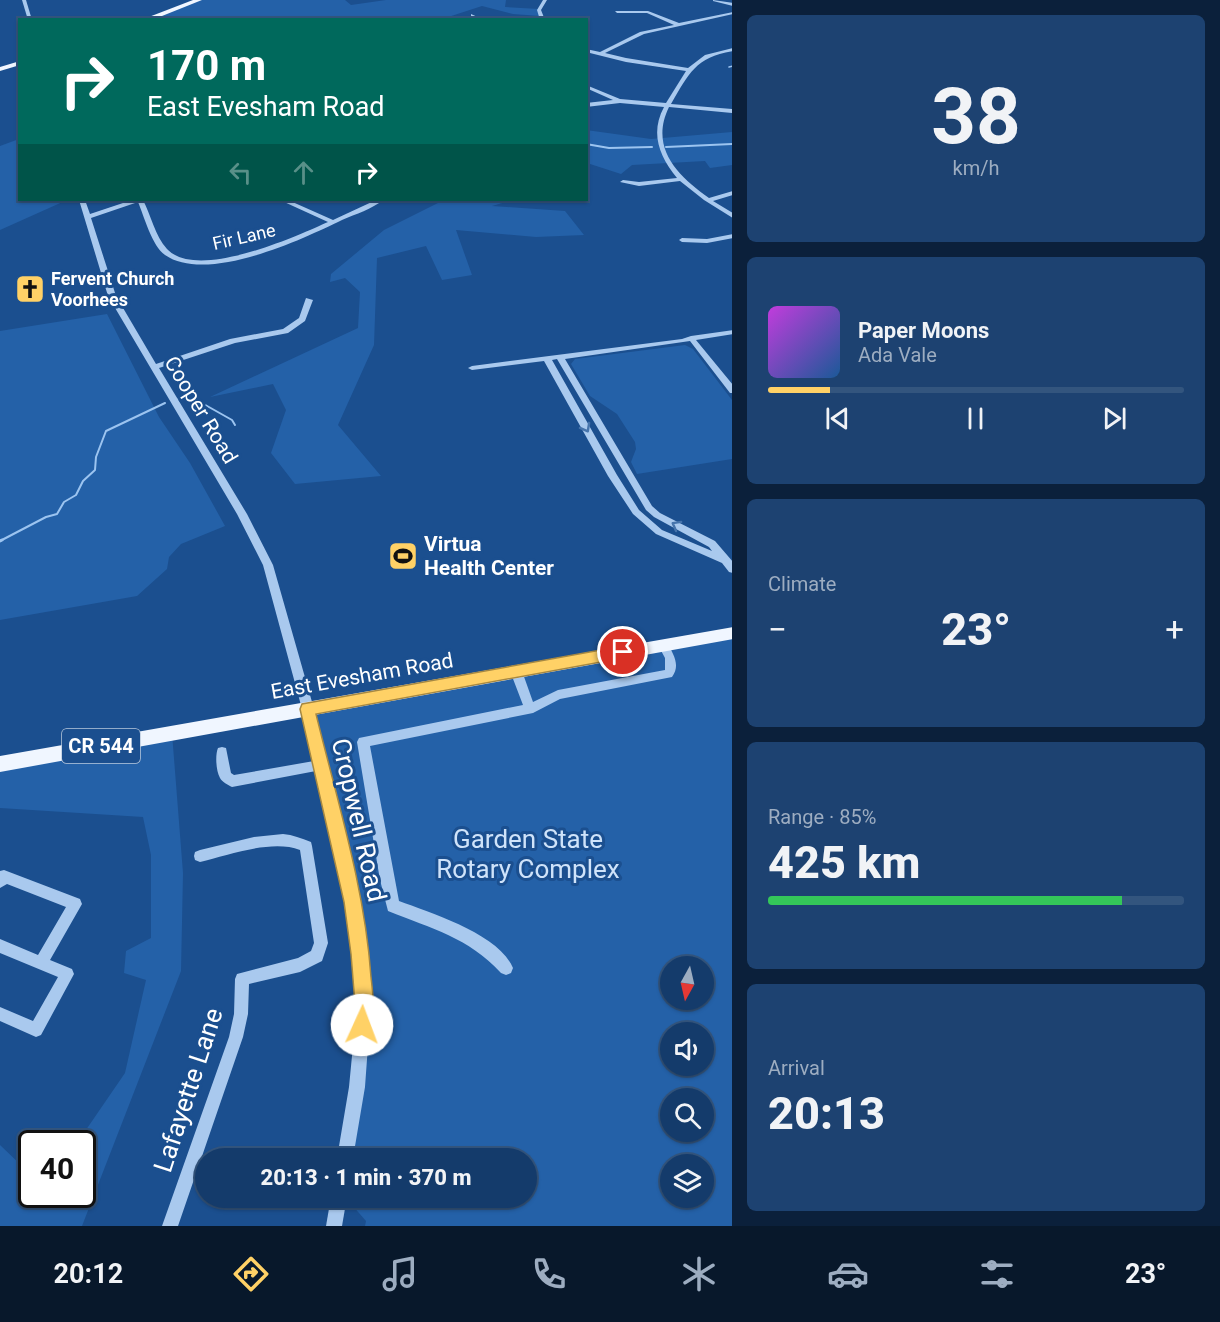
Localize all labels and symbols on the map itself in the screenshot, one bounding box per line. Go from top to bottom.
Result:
street label: Fir Lane [210,219,277,254]
place label: Fervent Church Voorhees [51,268,174,310]
church icon: Fervent Church Voorhees [14,273,46,305]
street label: Cooper Road [160,352,242,468]
one-way arrow [579,422,590,432]
one-way arrow [671,521,682,532]
place label: Virtua Health Center [424,532,554,580]
sports icon: Virtua Health Center [387,540,419,572]
pin [597,626,648,677]
street label: East Evesham Road [269,648,455,704]
road number: CR 544 [62,729,140,763]
street label: Cropwell Road [326,735,392,905]
park label: Garden State Rotary Complex [436,824,620,884]
north arrow [660,956,714,1010]
position arrow [330,993,394,1057]
street label: Lafayette Lane [147,1004,229,1176]
speed limit sign: 40 [18,1130,96,1208]

